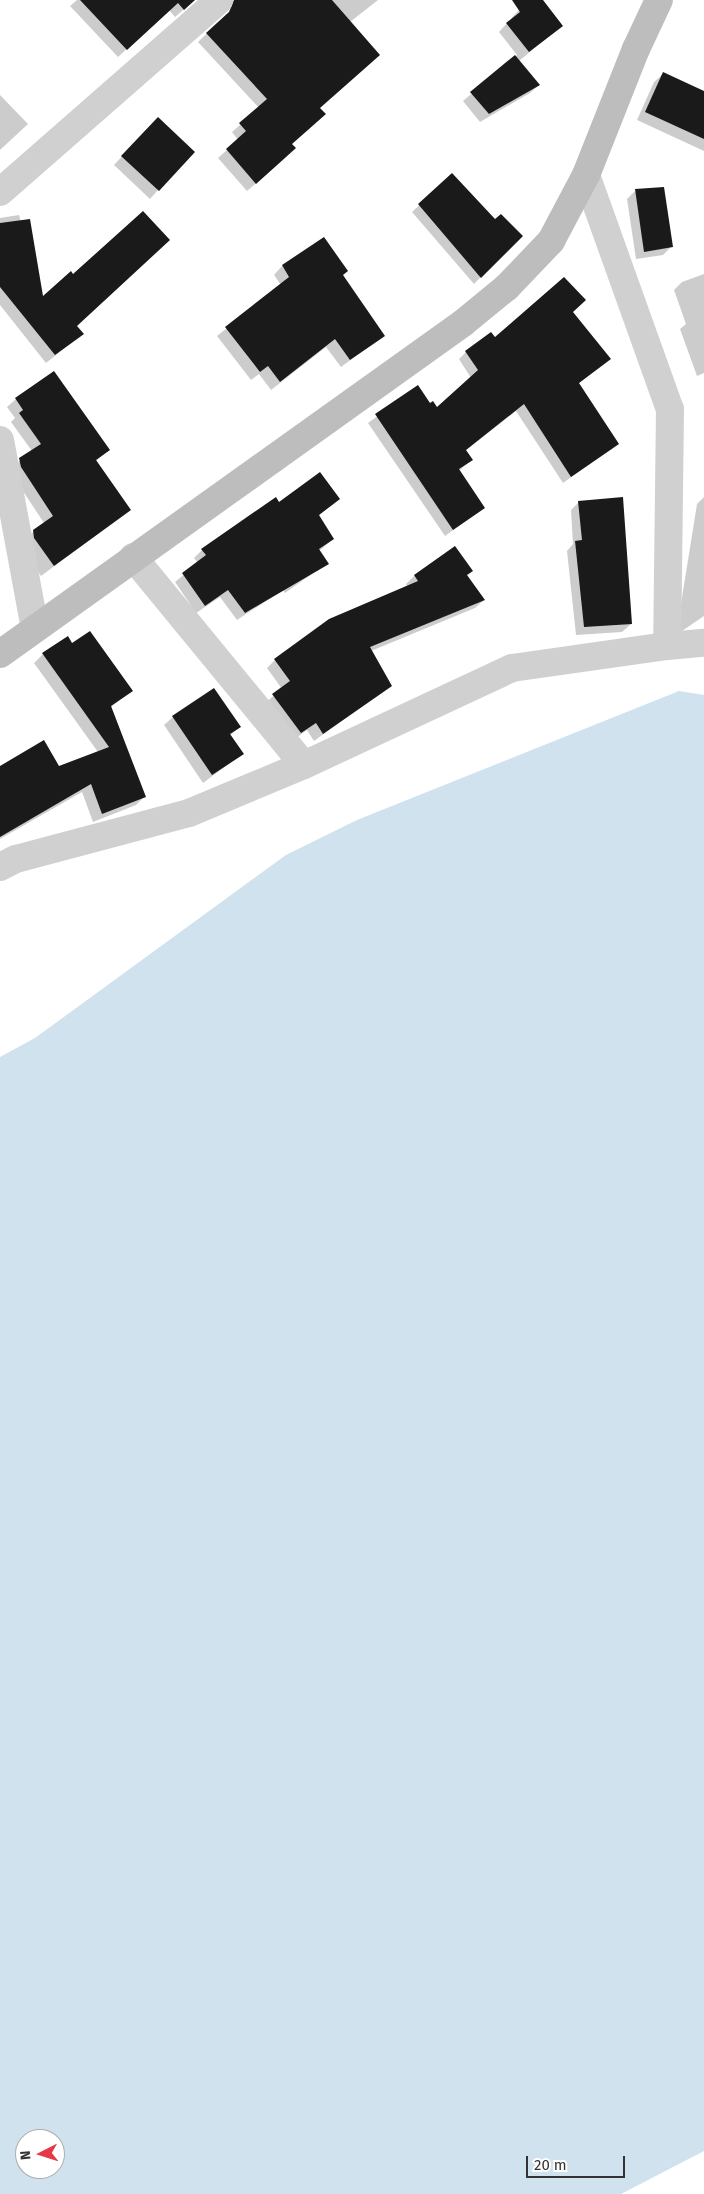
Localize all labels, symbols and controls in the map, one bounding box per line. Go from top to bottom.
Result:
north arrow [15,2129,65,2179]
scale bar [529,2146,628,2178]
text: N [17,2150,34,2161]
text: 20 m [534,2156,567,2174]

